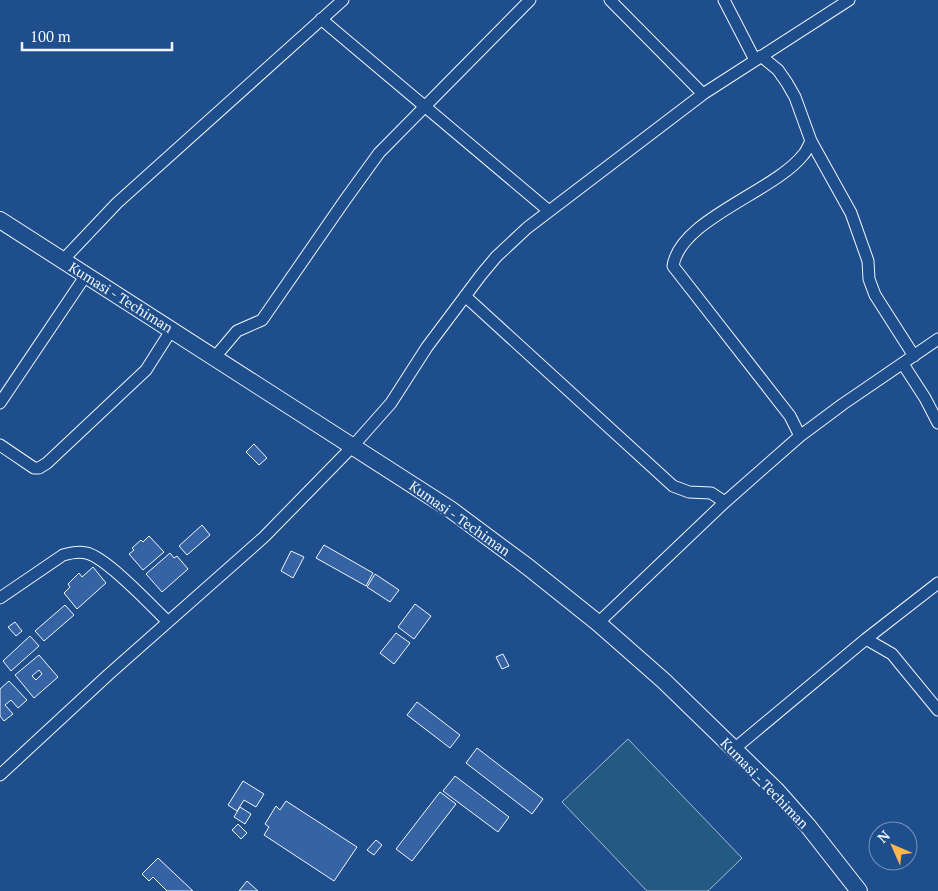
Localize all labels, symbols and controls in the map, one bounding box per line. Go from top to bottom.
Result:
scale bar [22,20,172,52]
text: 100 m [30,26,71,46]
street label: Kumasi - Techiman [65,257,177,337]
street label: Kumasi - Techiman [406,476,515,560]
street label: Kumasi - Techiman [717,733,814,833]
north arrow [868,821,918,871]
text: N [873,826,894,847]

